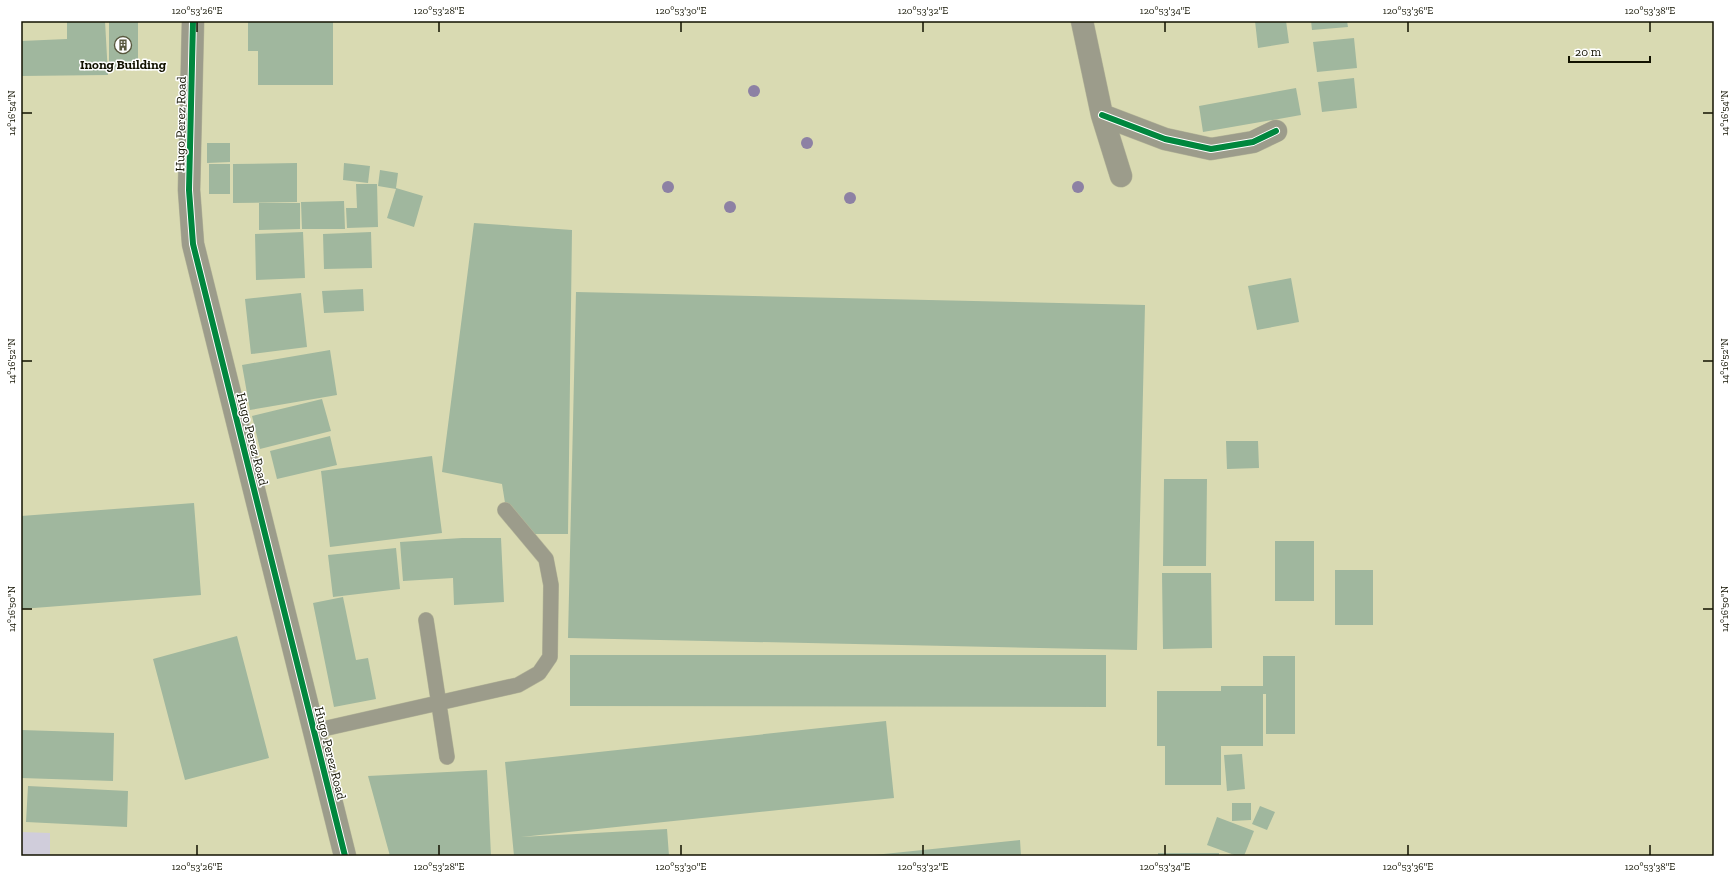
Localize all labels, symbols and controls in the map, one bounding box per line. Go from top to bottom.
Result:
text: 120°53'26"E [172,5,222,17]
text: 120°53'28"E [414,5,464,17]
text: 120°53'30"E [656,5,707,17]
text: 120°53'32"E [898,5,948,17]
text: 120°53'34"E [1140,5,1190,17]
text: 120°53'36"E [1383,5,1433,17]
text: 120°53'38"E [1625,5,1675,17]
building icon: Inong Building [113,35,133,55]
scale bar [1569,38,1650,64]
text: 20 m [1575,45,1602,59]
place label: Inong Building [80,57,167,72]
street label: Hugo Perez Road [172,76,189,172]
text: 14°16'54"N [6,90,18,136]
text: 14°16'54"N [1719,90,1731,136]
text: 14°16'52"N [6,338,18,384]
text: 14°16'52"N [1719,338,1731,384]
street label: Hugo Perez Road [234,391,271,487]
text: 14°16'50"N [6,585,18,632]
text: 14°16'50"N [1719,585,1731,632]
street label: Hugo Perez Road [312,705,349,801]
text: 120°53'26"E [172,861,222,873]
text: 120°53'28"E [414,861,464,873]
text: 120°53'30"E [656,861,707,873]
text: 120°53'32"E [898,861,948,873]
text: 120°53'34"E [1140,861,1190,873]
text: 120°53'36"E [1383,861,1433,873]
text: 120°53'38"E [1625,861,1675,873]

